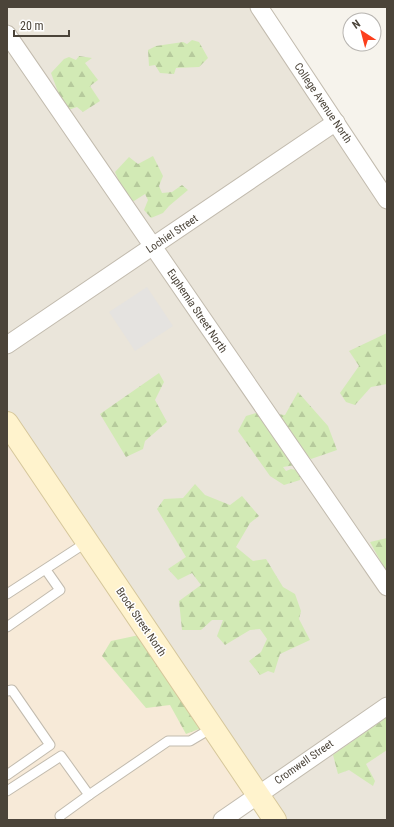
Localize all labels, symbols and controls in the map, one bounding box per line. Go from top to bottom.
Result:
scale bar [14,12,69,38]
north arrow [342,12,382,52]
text: N [350,17,363,32]
text: 20 m [20,19,44,33]
street label: College Avenue North [291,60,355,146]
street label: Lochiel Street [144,212,200,256]
street label: Euphemia Street North [164,267,230,355]
street label: Brock Street North [113,585,169,659]
street label: Cromwell Street [272,737,336,787]

